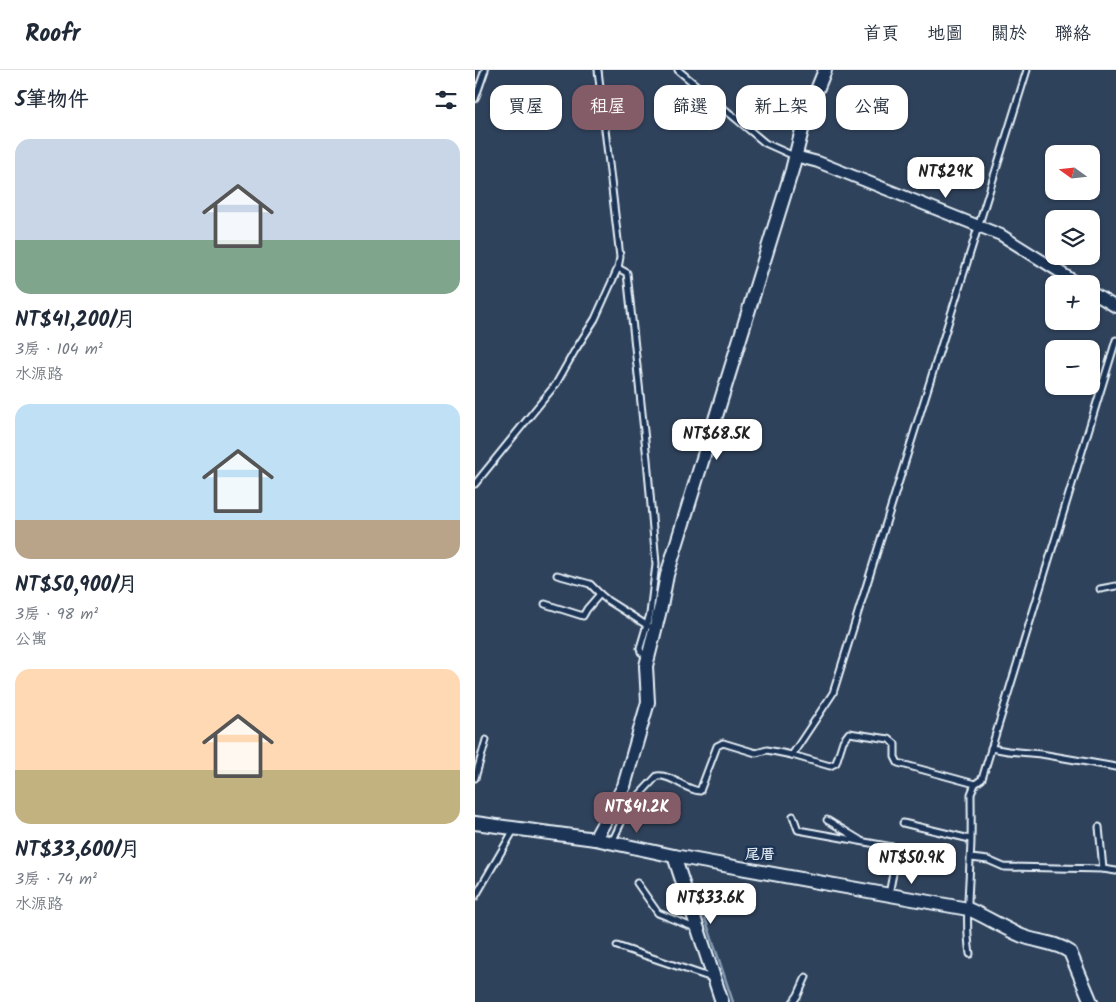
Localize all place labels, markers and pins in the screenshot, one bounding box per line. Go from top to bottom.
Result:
pin: NT$29K [905,156,987,199]
pin: NT$68.5K [665,418,769,461]
pin: NT$41.2K [585,792,689,834]
pin: NT$50.9K [860,842,964,885]
pin: NT$33.6K [659,882,763,925]

